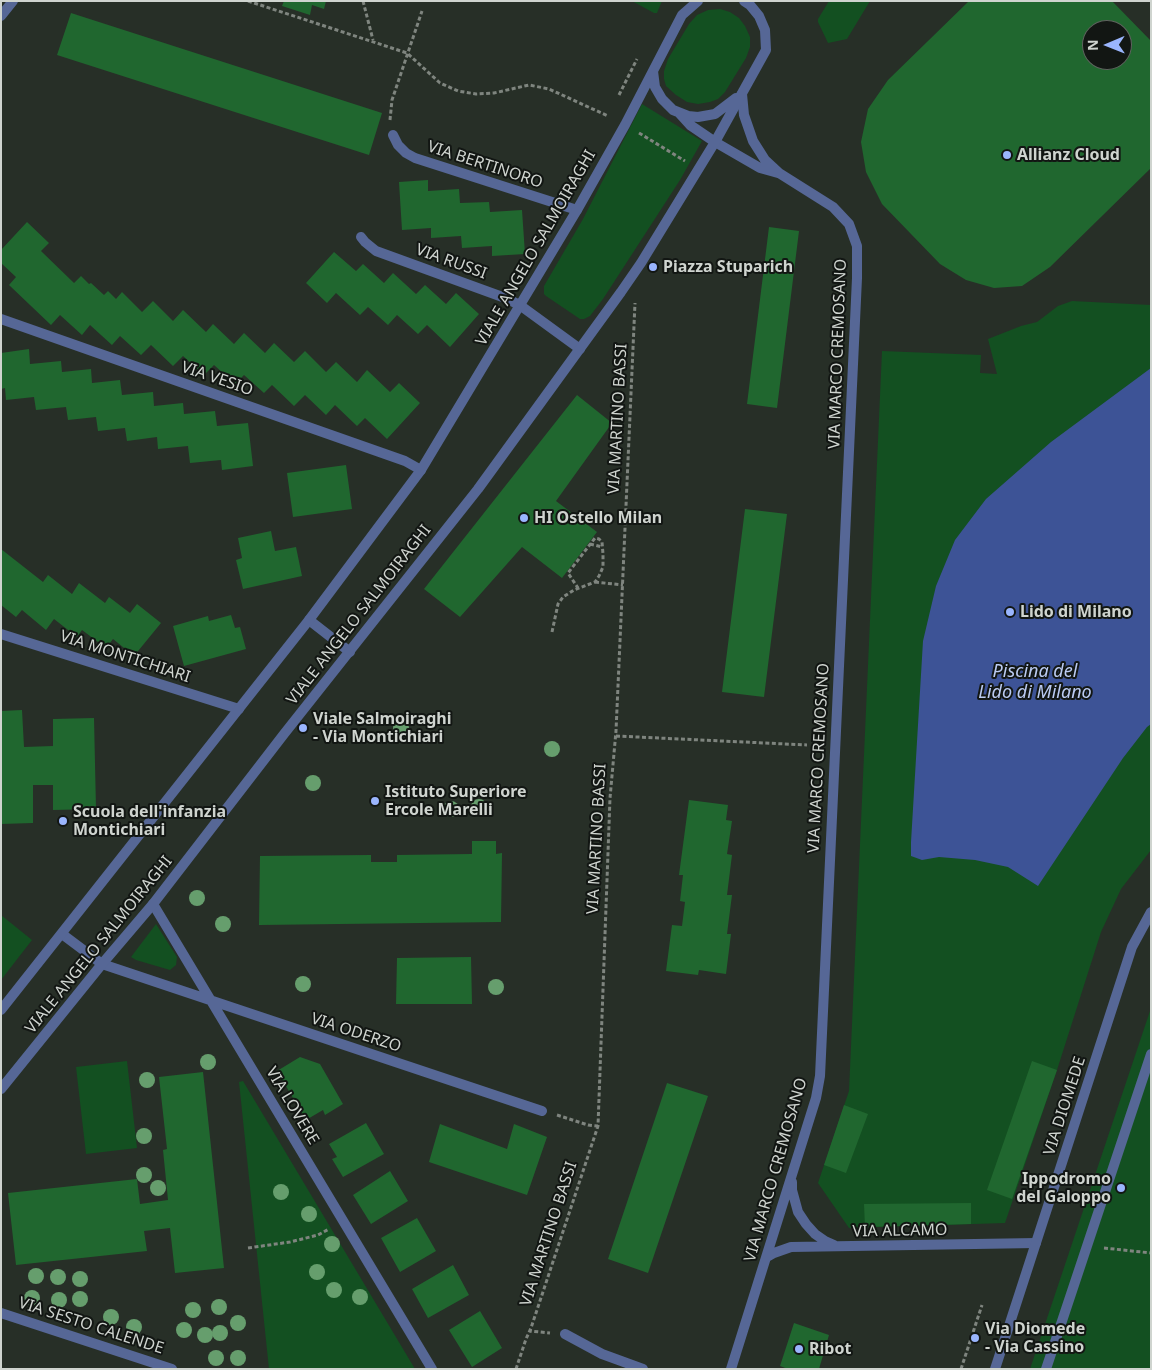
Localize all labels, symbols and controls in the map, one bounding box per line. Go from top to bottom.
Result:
north arrow [1082,20,1132,70]
text: N [1083,39,1102,51]
street label: VIA BERTINORO [425,137,545,193]
place label: Allianz Cloud [1017,145,1120,165]
street label: VIALE ANGELO SALMOIRAGHI [472,147,600,349]
marker: Allianz Cloud [1001,149,1013,161]
street label: VIA RUSSI [413,240,489,284]
place label: Piazza Stuparich [663,257,793,277]
street label: VIA MARCO CREMOSANO [825,259,851,449]
marker: Piazza Stuparich [647,261,659,273]
street label: VIA MARTINO BASSI [604,343,632,495]
street label: VIA VESIO [179,358,255,400]
place label: HI Ostello Milan [534,508,662,528]
marker: HI Ostello Milan [518,512,530,524]
street label: VIALE ANGELO SALMOIRAGHI [283,521,435,709]
place label: Lido di Milano [1020,602,1132,622]
marker: Lido di Milano [1004,606,1016,618]
street label: VIA MONTICHIARI [57,627,193,687]
water label: Piscina del Lido di Milano [978,661,1092,704]
street label: VIA MARCO CREMOSANO [804,663,834,853]
place label: Viale Salmoiraghi - Via Montichiari [313,709,452,747]
marker: Viale Salmoiraghi - Via Montichiari [297,722,309,734]
street label: VIA MARTINO BASSI [583,763,611,915]
place label: Istituto Superiore Ercole Marelli [385,782,527,820]
marker: Istituto Superiore Ercole Marelli [369,795,381,807]
place label: Scuola dell'infanzia Montichiari [73,802,226,840]
marker: Scuola dell'infanzia Montichiari [57,815,69,827]
street label: VIALE ANGELO SALMOIRAGHI [21,852,177,1038]
street label: VIA ODERZO [308,1009,404,1057]
street label: VIA DIOMEDE [1040,1054,1090,1158]
street label: VIA LOVERE [261,1064,323,1148]
street label: VIA MARCO CREMOSANO [741,1076,811,1264]
street label: VIA MARTINO BASSI [517,1159,581,1309]
place label: Ippodromo del Galoppo [1016,1169,1111,1207]
marker: Ippodromo del Galoppo [1115,1182,1127,1194]
street label: VIA ALCAMO [852,1221,948,1241]
street label: VIA SESTO CALENDE [16,1293,166,1359]
place label: Via Diomede - Via Cassino [985,1319,1085,1357]
marker: Via Diomede - Via Cassino [969,1332,981,1344]
place label: Ribot [809,1339,851,1359]
marker: Ribot [793,1343,805,1355]

